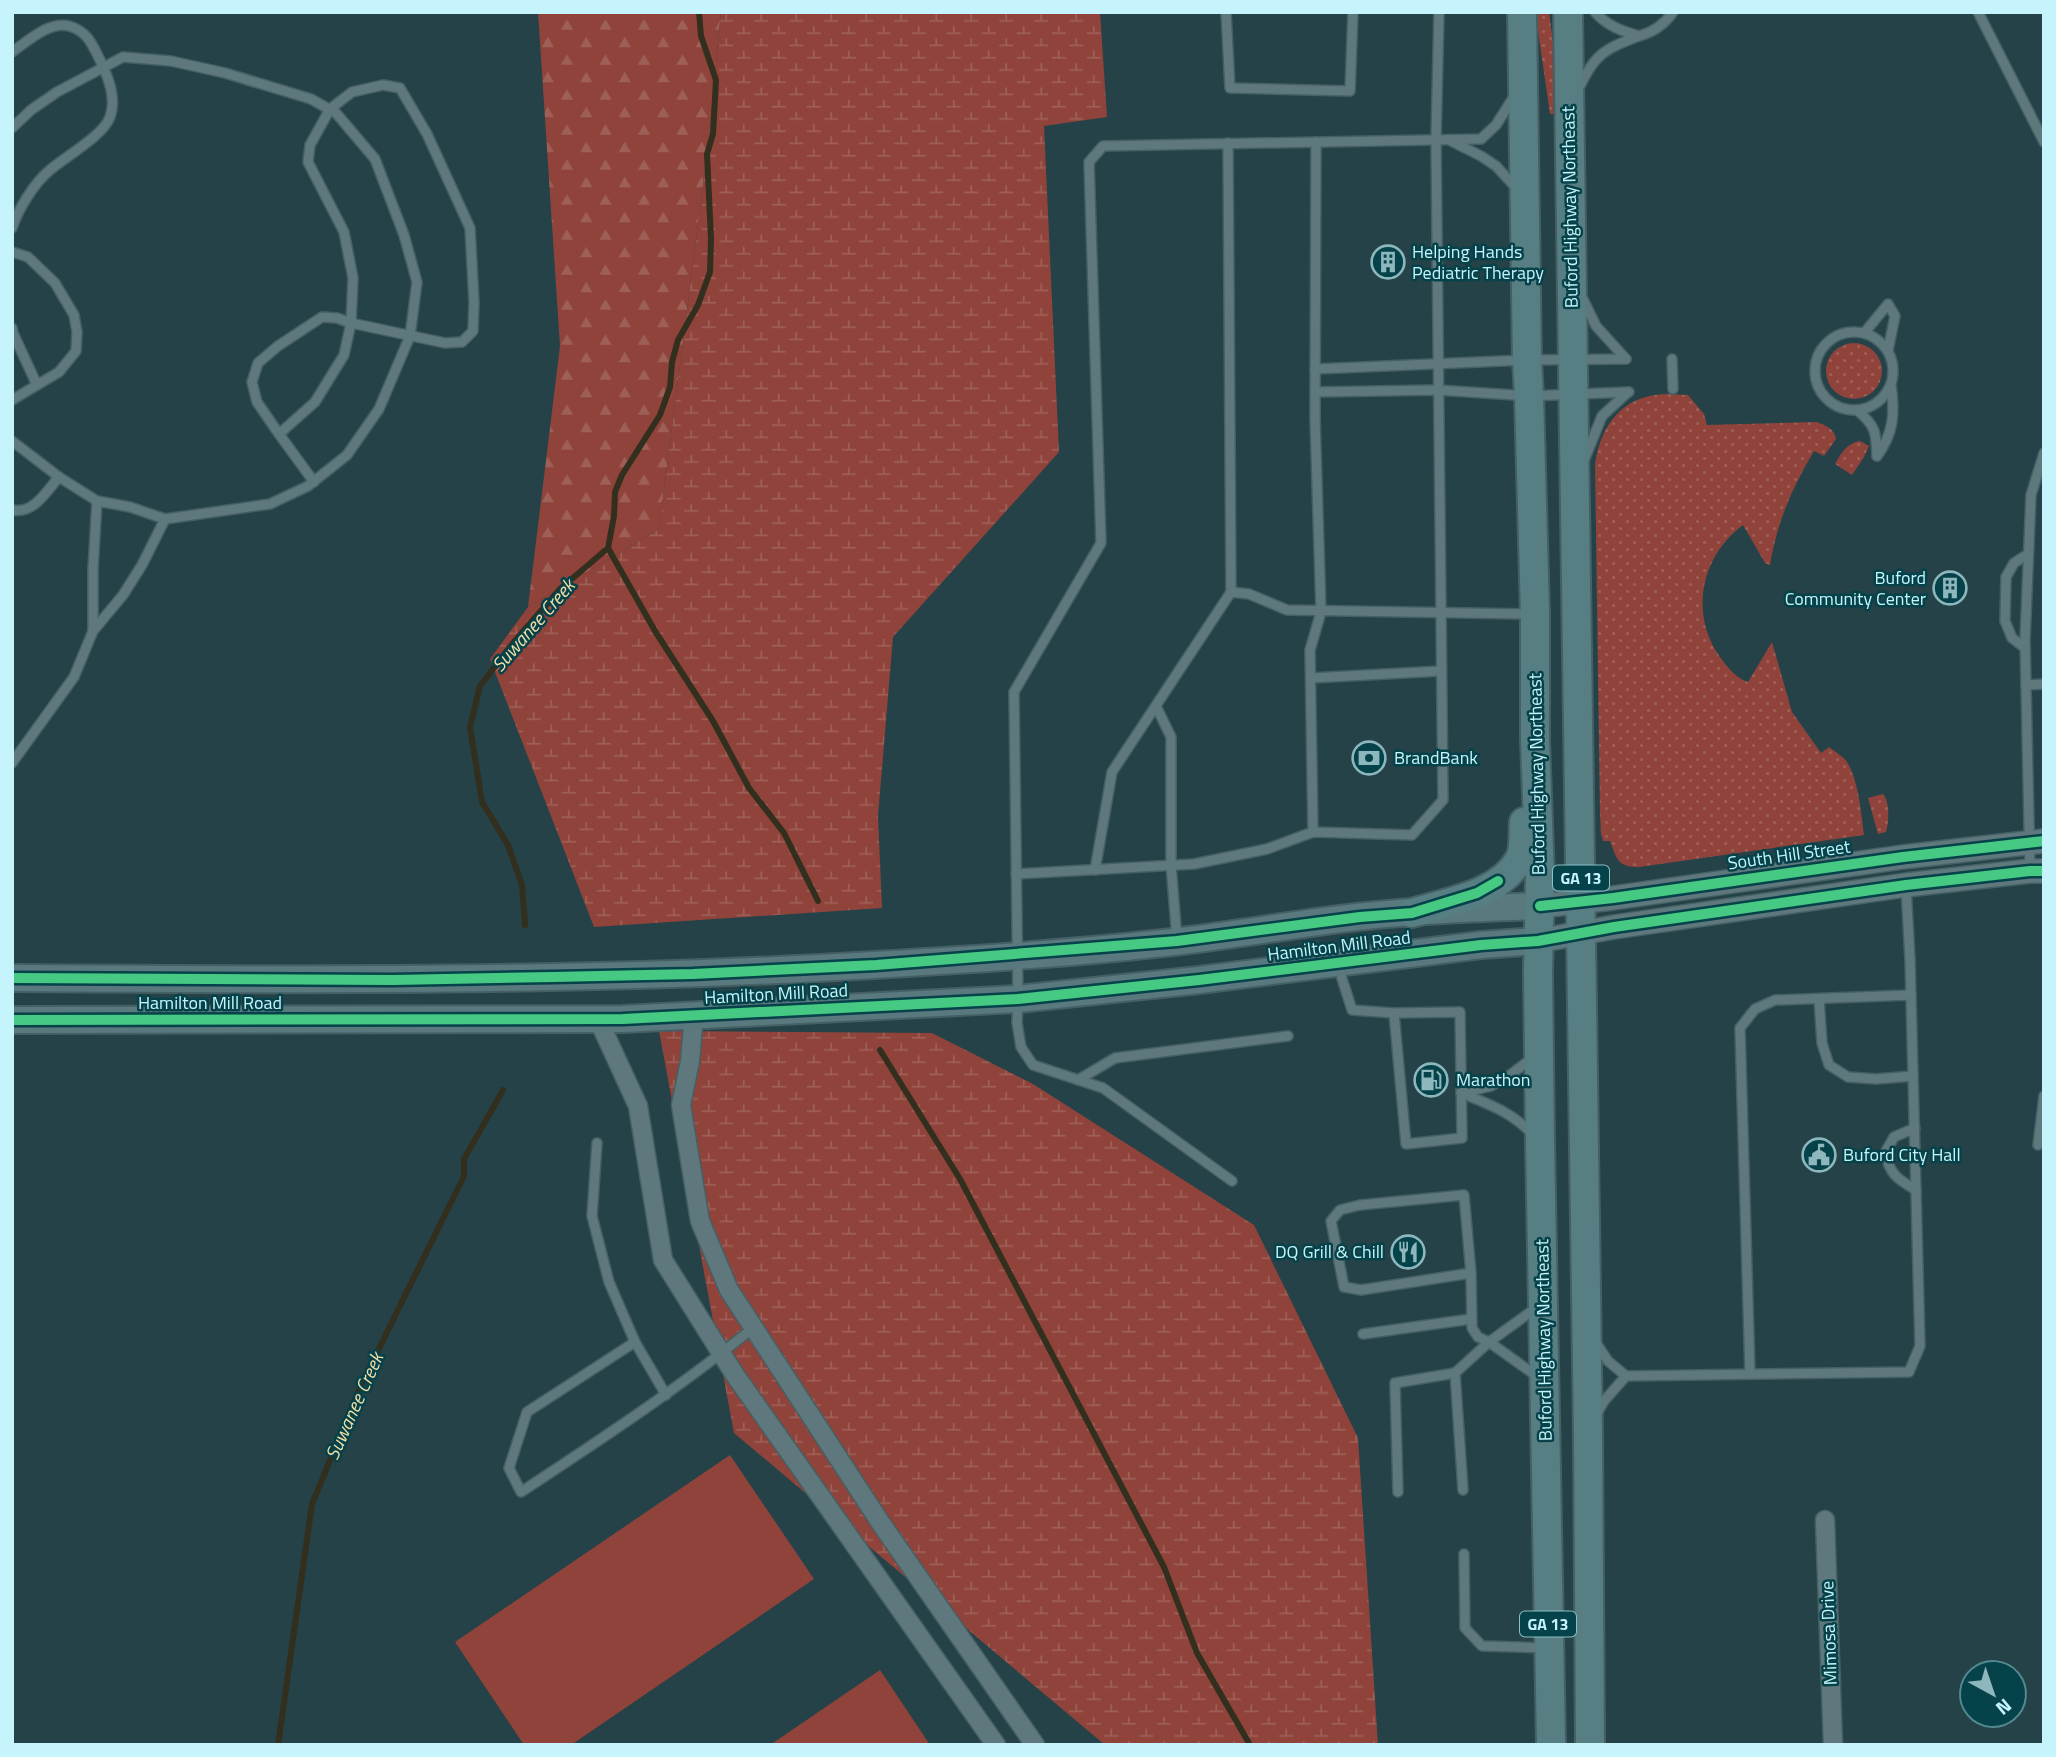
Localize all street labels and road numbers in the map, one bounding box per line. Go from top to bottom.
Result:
street label: Buford Highway Northeast [1554,105,1585,308]
street label: Buford Highway Northeast [1521,672,1552,875]
street label: South Hill Street [1726,832,1853,876]
road number: GA 13 [1553,866,1609,890]
street label: Hamilton Mill Road [1266,923,1412,968]
street label: Hamilton Mill Road [703,976,849,1011]
street label: Hamilton Mill Road [138,989,282,1016]
street label: Buford Highway Northeast [1528,1238,1559,1441]
street label: Mimosa Drive [1813,1580,1844,1686]
road number: GA 13 [1520,1612,1576,1636]

